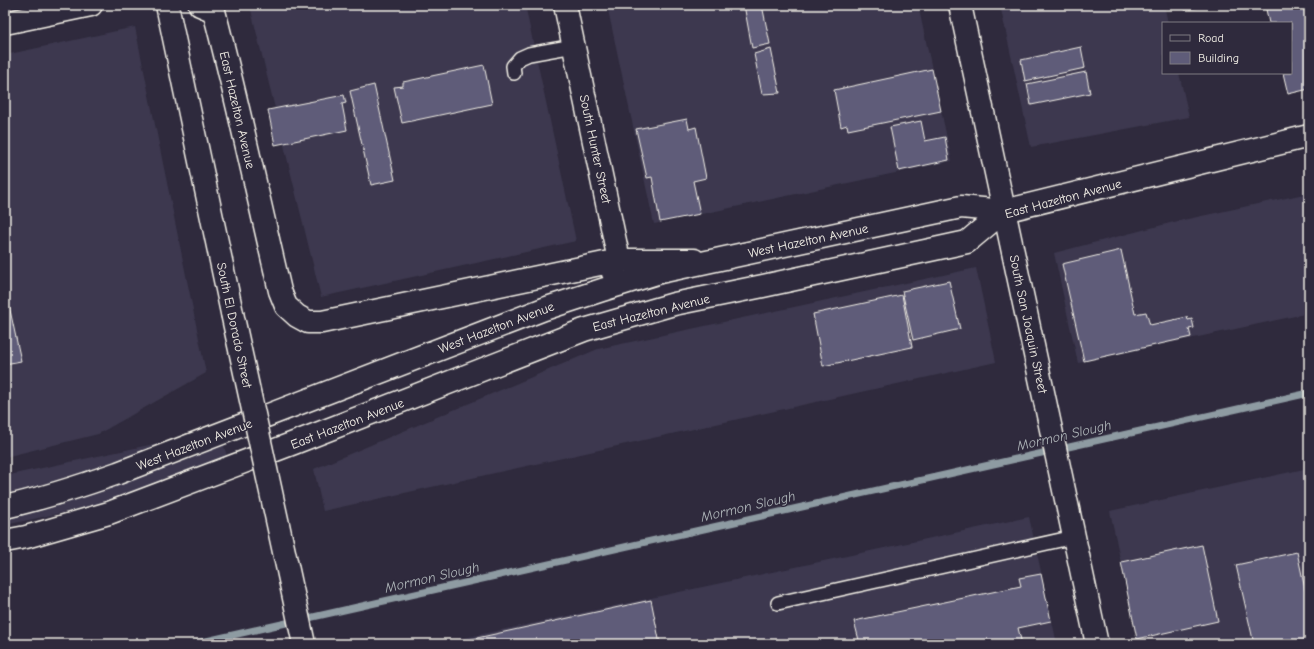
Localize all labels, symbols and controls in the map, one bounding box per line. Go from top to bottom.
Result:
legend [1162,22,1292,74]
text: Road [1198,31,1224,45]
street label: East Hazelton Avenue [217,50,258,171]
text: Building [1198,51,1239,65]
street label: South Hunter Street [577,93,615,206]
street label: East Hazelton Avenue [1003,176,1124,221]
street label: West Hazelton Avenue [747,220,870,261]
street label: South San Joaquin Street [1007,254,1051,396]
street label: South El Dorado Street [214,261,255,391]
street label: East Hazelton Avenue [591,291,712,334]
street label: West Hazelton Avenue [436,298,557,356]
street label: East Hazelton Avenue [288,395,406,452]
street label: West Hazelton Avenue [134,415,255,473]
water label: Mormon Slough [1014,416,1113,455]
water label: Mormon Slough [698,487,797,526]
water label: Mormon Slough [382,558,481,597]

